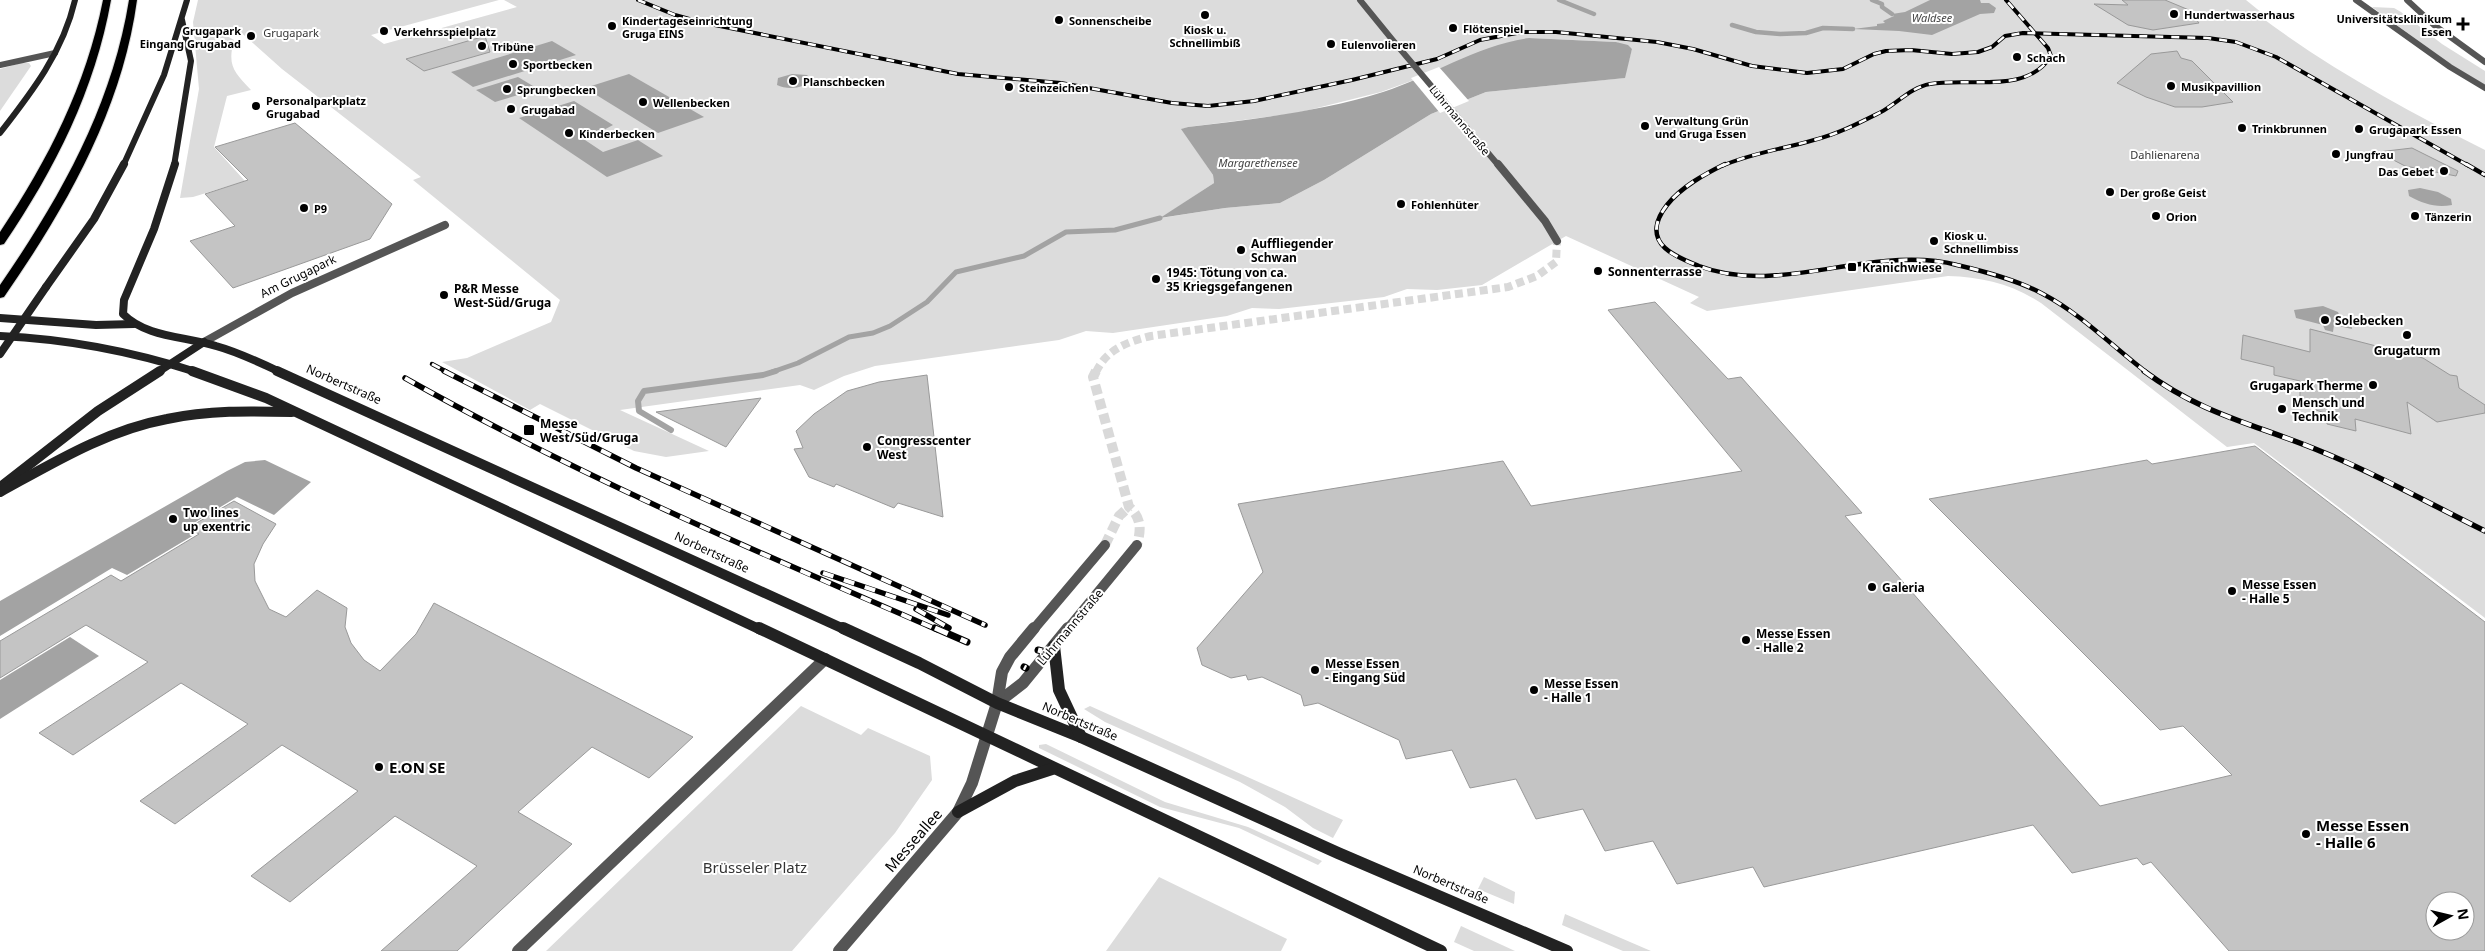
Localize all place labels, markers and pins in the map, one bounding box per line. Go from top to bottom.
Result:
place label: Hundertwasserhaus [2184,7,2295,22]
marker: Hundertwasserhaus [2168,8,2180,20]
marker: Kiosk u. Schnellimbiß [1199,9,1211,21]
place label: Universitätsklinikum Essen [2336,11,2452,39]
place label: Kindertageseinrichtung Gruga EINS [622,13,753,41]
place label: Sonnenscheibe [1069,13,1152,28]
marker: Sonnenscheibe [1053,14,1065,26]
marker: Universitätsklinikum Essen [2456,17,2470,31]
marker: Kindertageseinrichtung Gruga EINS [606,20,618,32]
place label: Flötenspiel [1463,21,1523,36]
place label: Kiosk u. Schnellimbiß [1169,22,1241,50]
marker: Flötenspiel [1447,22,1459,34]
place label: Grugapark Eingang Grugabad [140,23,241,51]
place label: Verkehrsspielplatz [394,24,497,39]
marker: Verkehrsspielplatz [378,25,390,37]
marker: Grugapark Eingang Grugabad [245,30,257,42]
place label: Eulenvolieren [1341,37,1416,52]
marker: Eulenvolieren [1325,38,1337,50]
place label: Tribüne [492,39,534,54]
marker: Tribüne [476,40,488,52]
place label: Schach [2027,50,2065,65]
marker: Schach [2011,51,2023,63]
place label: Sportbecken [523,57,592,72]
marker: Sportbecken [507,58,519,70]
place label: Planschbecken [803,74,885,89]
marker: Planschbecken [787,75,799,87]
place label: Musikpavillion [2181,79,2261,94]
place label: Steinzeichen [1019,80,1089,95]
marker: Musikpavillion [2165,80,2177,92]
marker: Steinzeichen [1003,81,1015,93]
place label: Sprungbecken [517,82,596,97]
marker: Sprungbecken [501,83,513,95]
place label: Personalparkplatz Grugabad [266,93,367,121]
place label: Wellenbecken [653,95,730,110]
marker: Wellenbecken [637,96,649,108]
marker: Personalparkplatz Grugabad [250,100,262,112]
place label: Grugabad [521,102,575,117]
marker: Grugabad [505,103,517,115]
place label: Verwaltung Grün und Gruga Essen [1655,113,1749,141]
marker: Verwaltung Grün und Gruga Essen [1639,120,1651,132]
place label: Trinkbrunnen [2252,121,2327,136]
marker: Trinkbrunnen [2236,122,2248,134]
place label: Grugapark Essen [2369,122,2462,137]
marker: Grugapark Essen [2353,123,2365,135]
place label: Kinderbecken [579,126,655,141]
marker: Kinderbecken [563,127,575,139]
place label: Jungfrau [2345,147,2394,162]
marker: Jungfrau [2330,148,2342,160]
place label: Das Gebet [2378,164,2434,179]
marker: Das Gebet [2438,165,2450,177]
place label: Der große Geist [2120,185,2206,200]
marker: Der große Geist [2104,186,2116,198]
place label: Fohlenhüter [1411,197,1479,212]
marker: Fohlenhüter [1395,198,1407,210]
place label: P9 [314,201,327,216]
marker: P9 [298,202,310,214]
place label: Orion [2166,209,2197,224]
place label: Tänzerin [2425,209,2472,224]
marker: Orion [2150,210,2162,222]
marker: Tänzerin [2409,210,2421,222]
place label: Kiosk u. Schnellimbiss [1944,228,2019,256]
place label: Auffliegender Schwan [1251,235,1334,266]
marker: Kiosk u. Schnellimbiss [1928,235,1940,247]
marker: Auffliegender Schwan [1235,244,1247,256]
place label: Kranichwiese [1862,259,1942,276]
marker: Kranichwiese [1846,261,1858,273]
place label: Sonnenterrasse [1608,263,1702,280]
place label: 1945: Tötung von ca. 35 Kriegsgefangenen [1166,264,1292,295]
marker: Sonnenterrasse [1592,265,1604,277]
marker: 1945: Tötung von ca. 35 Kriegsgefangenen [1150,273,1162,285]
place label: P&R Messe West-Süd/Gruga [454,280,551,311]
marker: P&R Messe West-Süd/Gruga [438,289,450,301]
place label: Solebecken [2335,312,2403,329]
marker: Solebecken [2319,314,2331,326]
marker: Grugaturm [2401,329,2413,341]
place label: Grugaturm [2374,342,2440,359]
place label: Grugapark Therme [2250,377,2363,394]
marker: Grugapark Therme [2367,379,2379,391]
place label: Mensch und Technik [2292,394,2365,425]
marker: Mensch und Technik [2276,403,2288,415]
place label: Messe West/Süd/Gruga [540,415,638,446]
marker: Messe West/Süd/Gruga [522,423,536,437]
place label: Congresscenter West [877,432,971,463]
marker: Congresscenter West [861,441,873,453]
place label: Two lines up exentric [183,504,250,535]
marker: Two lines up exentric [167,513,179,525]
place label: Messe Essen - Halle 5 [2242,576,2317,607]
place label: Galeria [1882,579,1925,596]
marker: Galeria [1866,581,1878,593]
marker: Messe Essen - Halle 5 [2226,585,2238,597]
place label: Messe Essen - Halle 2 [1756,625,1831,656]
marker: Messe Essen - Halle 2 [1740,634,1752,646]
place label: Messe Essen - Eingang Süd [1325,655,1405,686]
marker: Messe Essen - Eingang Süd [1309,664,1321,676]
place label: Messe Essen - Halle 1 [1544,675,1619,706]
marker: Messe Essen - Halle 1 [1528,684,1540,696]
place label: E.ON SE [389,757,446,777]
marker: E.ON SE [373,761,385,773]
place label: Messe Essen - Halle 6 [2316,815,2409,852]
marker: Messe Essen - Halle 6 [2300,828,2312,840]

